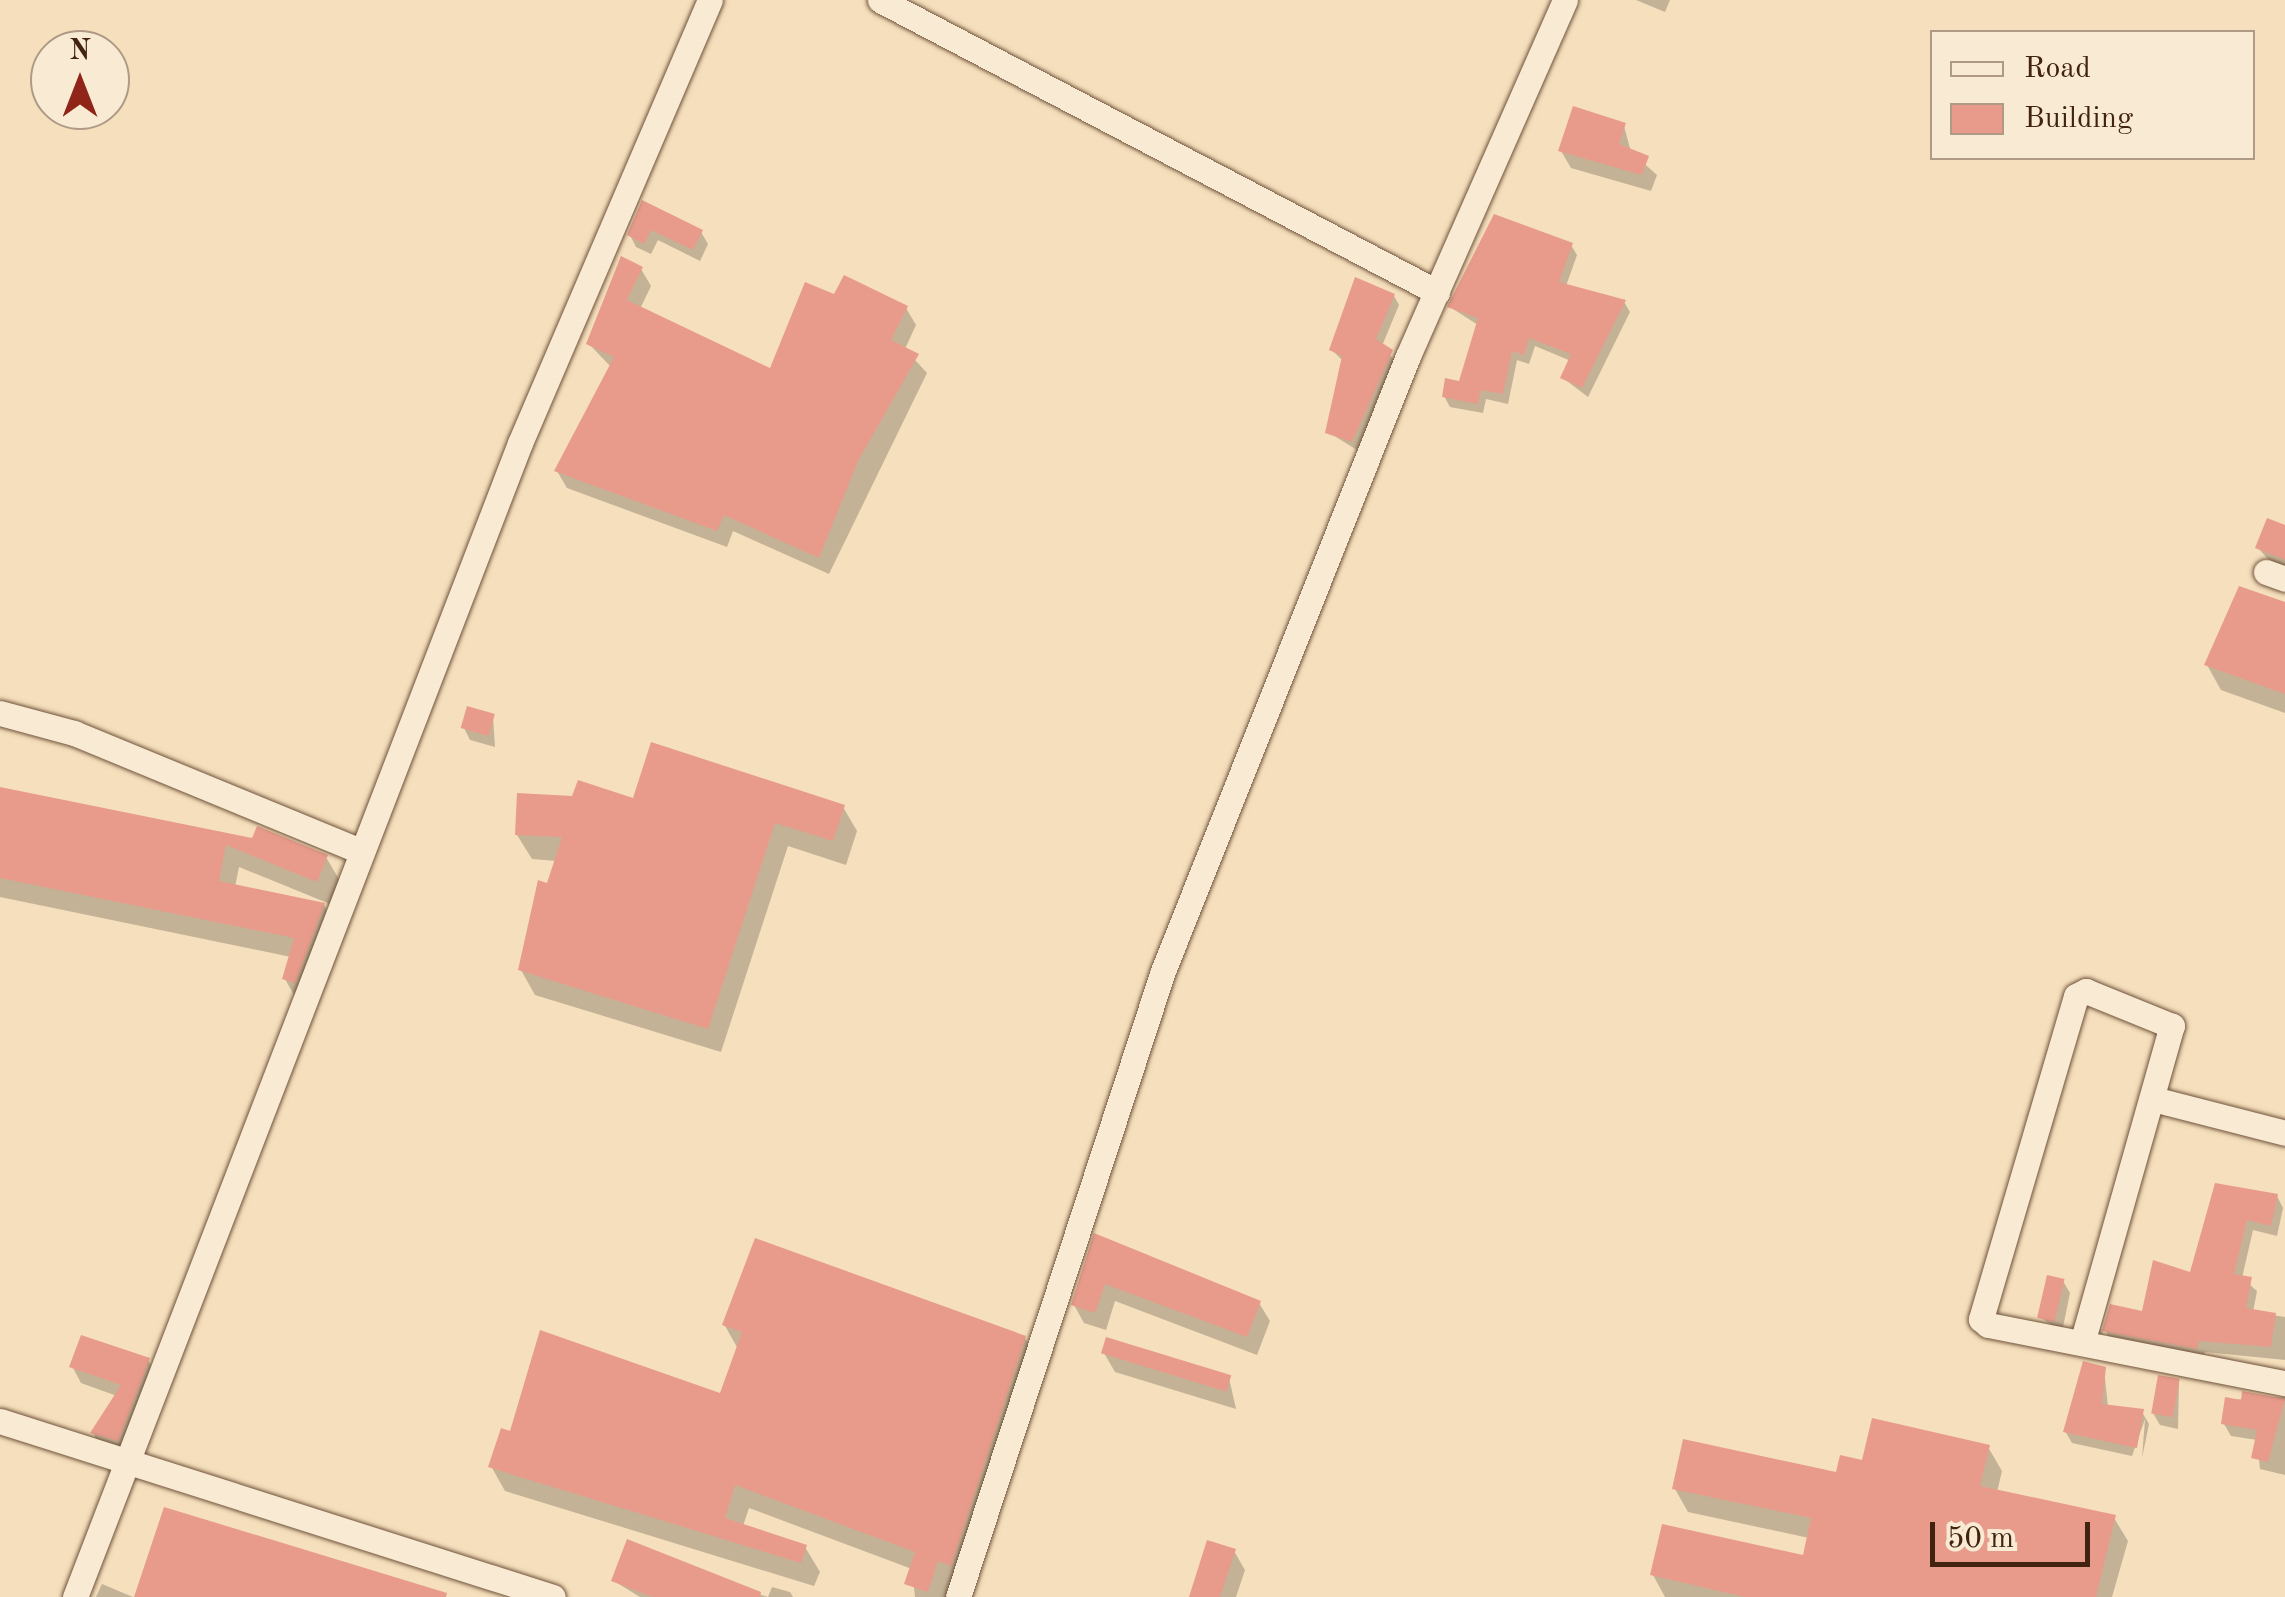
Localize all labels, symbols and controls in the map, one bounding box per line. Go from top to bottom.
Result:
north arrow [30,30,130,130]
legend [1930,30,2255,160]
text: N [69,38,91,66]
text: Road [2024,54,2091,84]
text: Building [2024,104,2133,134]
scale bar [1935,1502,2095,1564]
text: 50 m [1947,1524,2014,1554]

